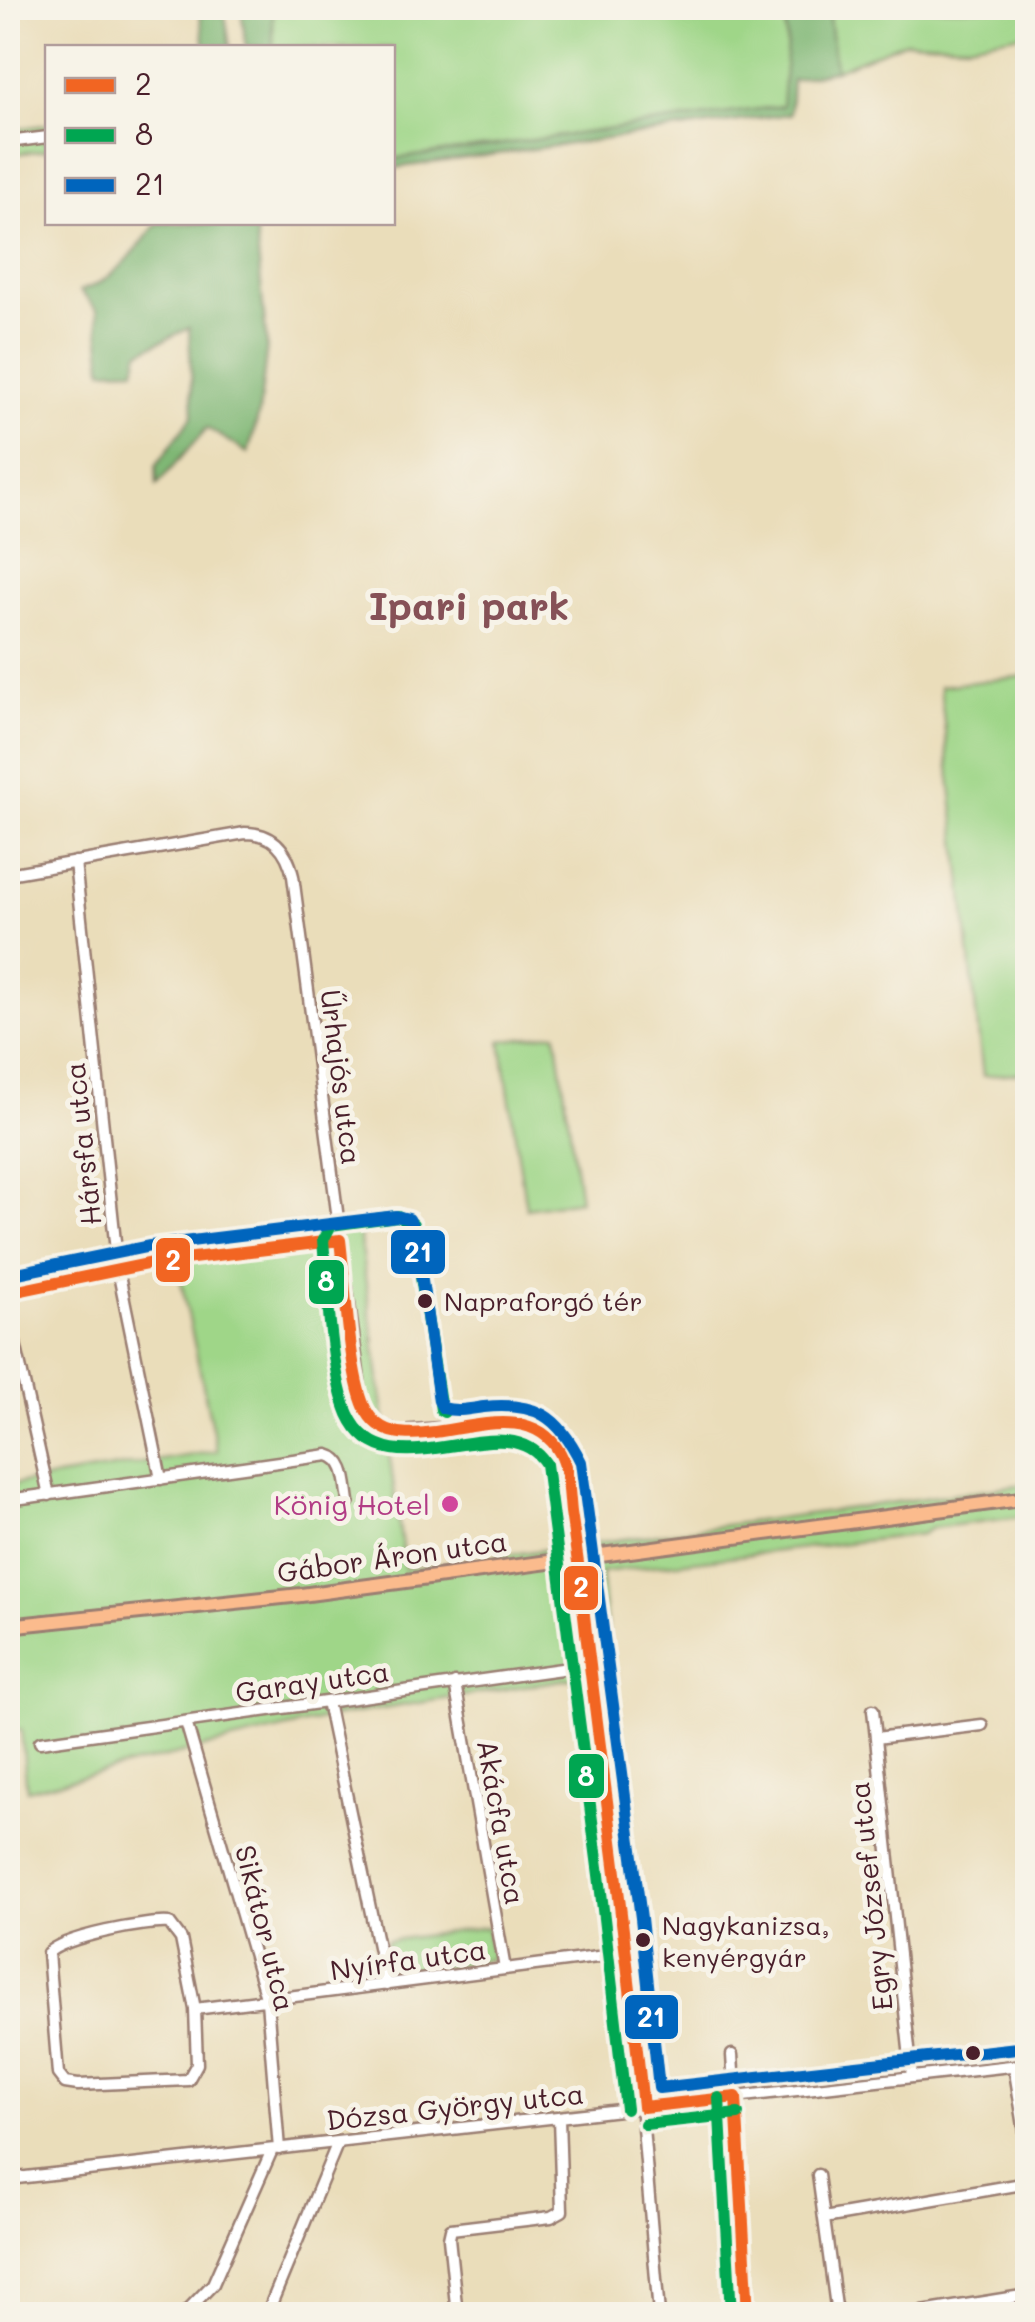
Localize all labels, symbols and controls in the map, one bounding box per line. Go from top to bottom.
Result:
legend [45,45,395,225]
text: 2 [135,63,152,103]
text: 8 [135,113,153,153]
text: 21 [135,163,165,203]
district label: Ipari park [369,580,569,630]
street label: Űrhajós utca [313,987,371,1167]
street label: Hársfa utca [56,1061,108,1227]
line badge: 21 [389,1228,447,1276]
text: 21 [404,1233,432,1269]
line badge: 2 [154,1236,192,1284]
text: 2 [165,1241,181,1277]
line badge: 8 [307,1258,346,1306]
text: 8 [317,1262,335,1298]
place label: Napraforgó tér [444,1284,643,1318]
marker: Napraforgó tér [415,1291,435,1311]
place label: König Hotel [274,1486,430,1522]
marker: König Hotel [439,1493,461,1515]
street label: Gábor Áron utca [275,1522,509,1590]
line badge: 2 [562,1564,600,1612]
text: 2 [573,1568,589,1604]
street label: Garay utca [233,1652,391,1710]
street label: Akácfa utca [470,1737,534,1907]
line badge: 8 [567,1752,606,1800]
text: 8 [577,1757,595,1793]
street label: Egry József utca [840,1780,900,2012]
street label: Sikátor utca [228,1841,304,2015]
place label: Nagykanizsa, kenyérgyár [662,1908,830,1974]
street label: Nyírfa utca [328,1930,488,1988]
marker: Nagykanizsa, kenyérgyár [633,1930,653,1950]
line badge: 21 [623,1993,680,2041]
text: 21 [637,1998,665,2034]
unlabelled marker [963,2043,983,2063]
street label: Dózsa György utca [324,2075,586,2137]

